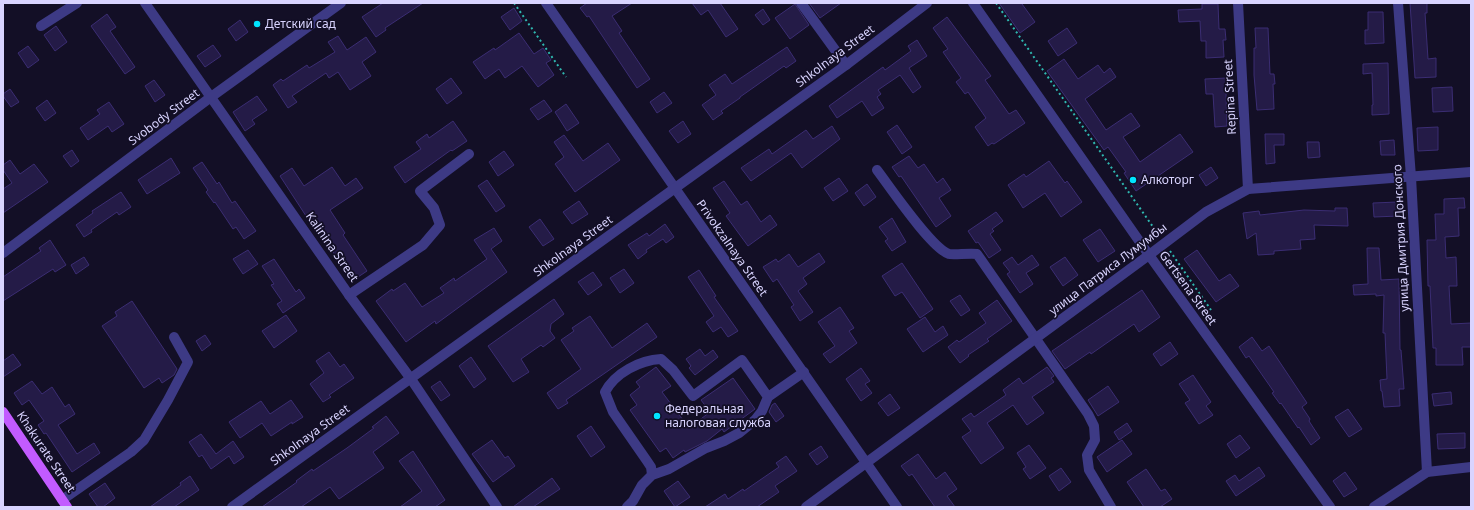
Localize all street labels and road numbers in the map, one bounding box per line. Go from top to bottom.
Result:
street label: Shkolnaya Street [792,20,878,91]
street label: Repina Street [1219,58,1240,135]
street label: Svobody Street [125,84,203,149]
street label: улица Дмитрия Донского [1388,164,1413,312]
street label: Privokzalnaya Street [693,196,772,300]
street label: Kalinina Street [302,208,363,286]
street label: Shkolnaya Street [530,211,616,280]
street label: улица Патриса Лумумбы [1045,219,1170,319]
street label: Gertsena Street [1156,247,1222,329]
street label: Shkolnaya Street [267,400,353,469]
street label: Khakurate Street [13,408,80,496]

